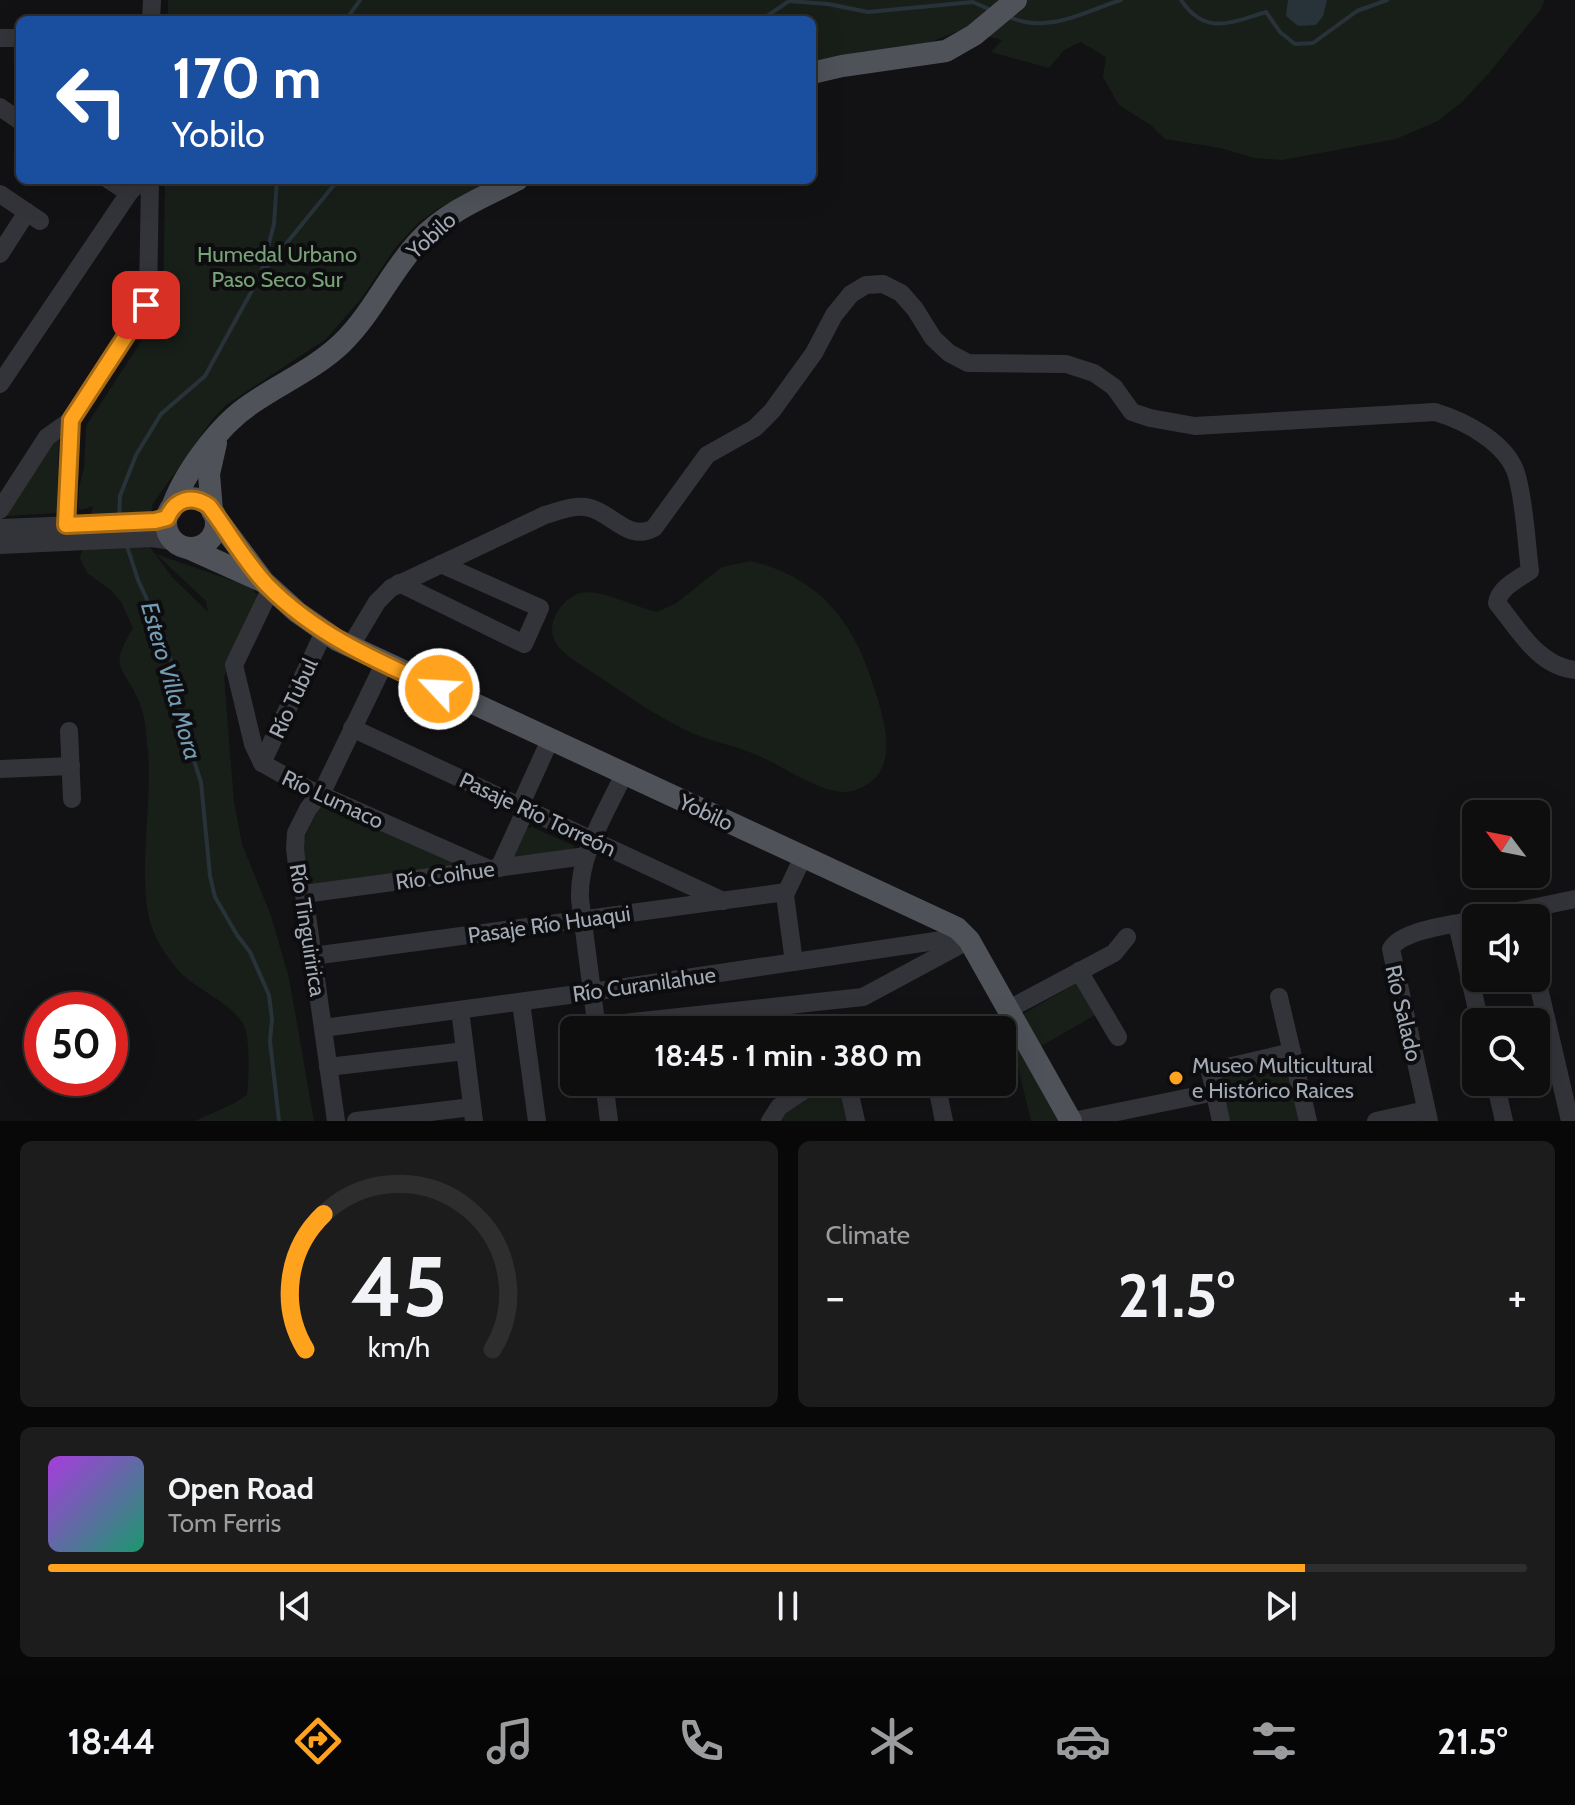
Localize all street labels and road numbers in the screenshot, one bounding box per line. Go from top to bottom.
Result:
street label: Yobilo [400,206,461,265]
street label: Río Tubul [263,653,324,742]
street label: Río Lumaco [278,764,388,835]
street label: Pasaje Río Torreón [455,766,620,863]
street label: Yobilo [673,788,737,837]
street label: Río Coihue [394,855,496,896]
street label: Río Tinguiririca [284,862,331,999]
street label: Pasaje Río Huaqui [466,900,632,949]
street label: Río Curanilahue [571,961,717,1008]
street label: Río Salado [1379,962,1428,1064]

